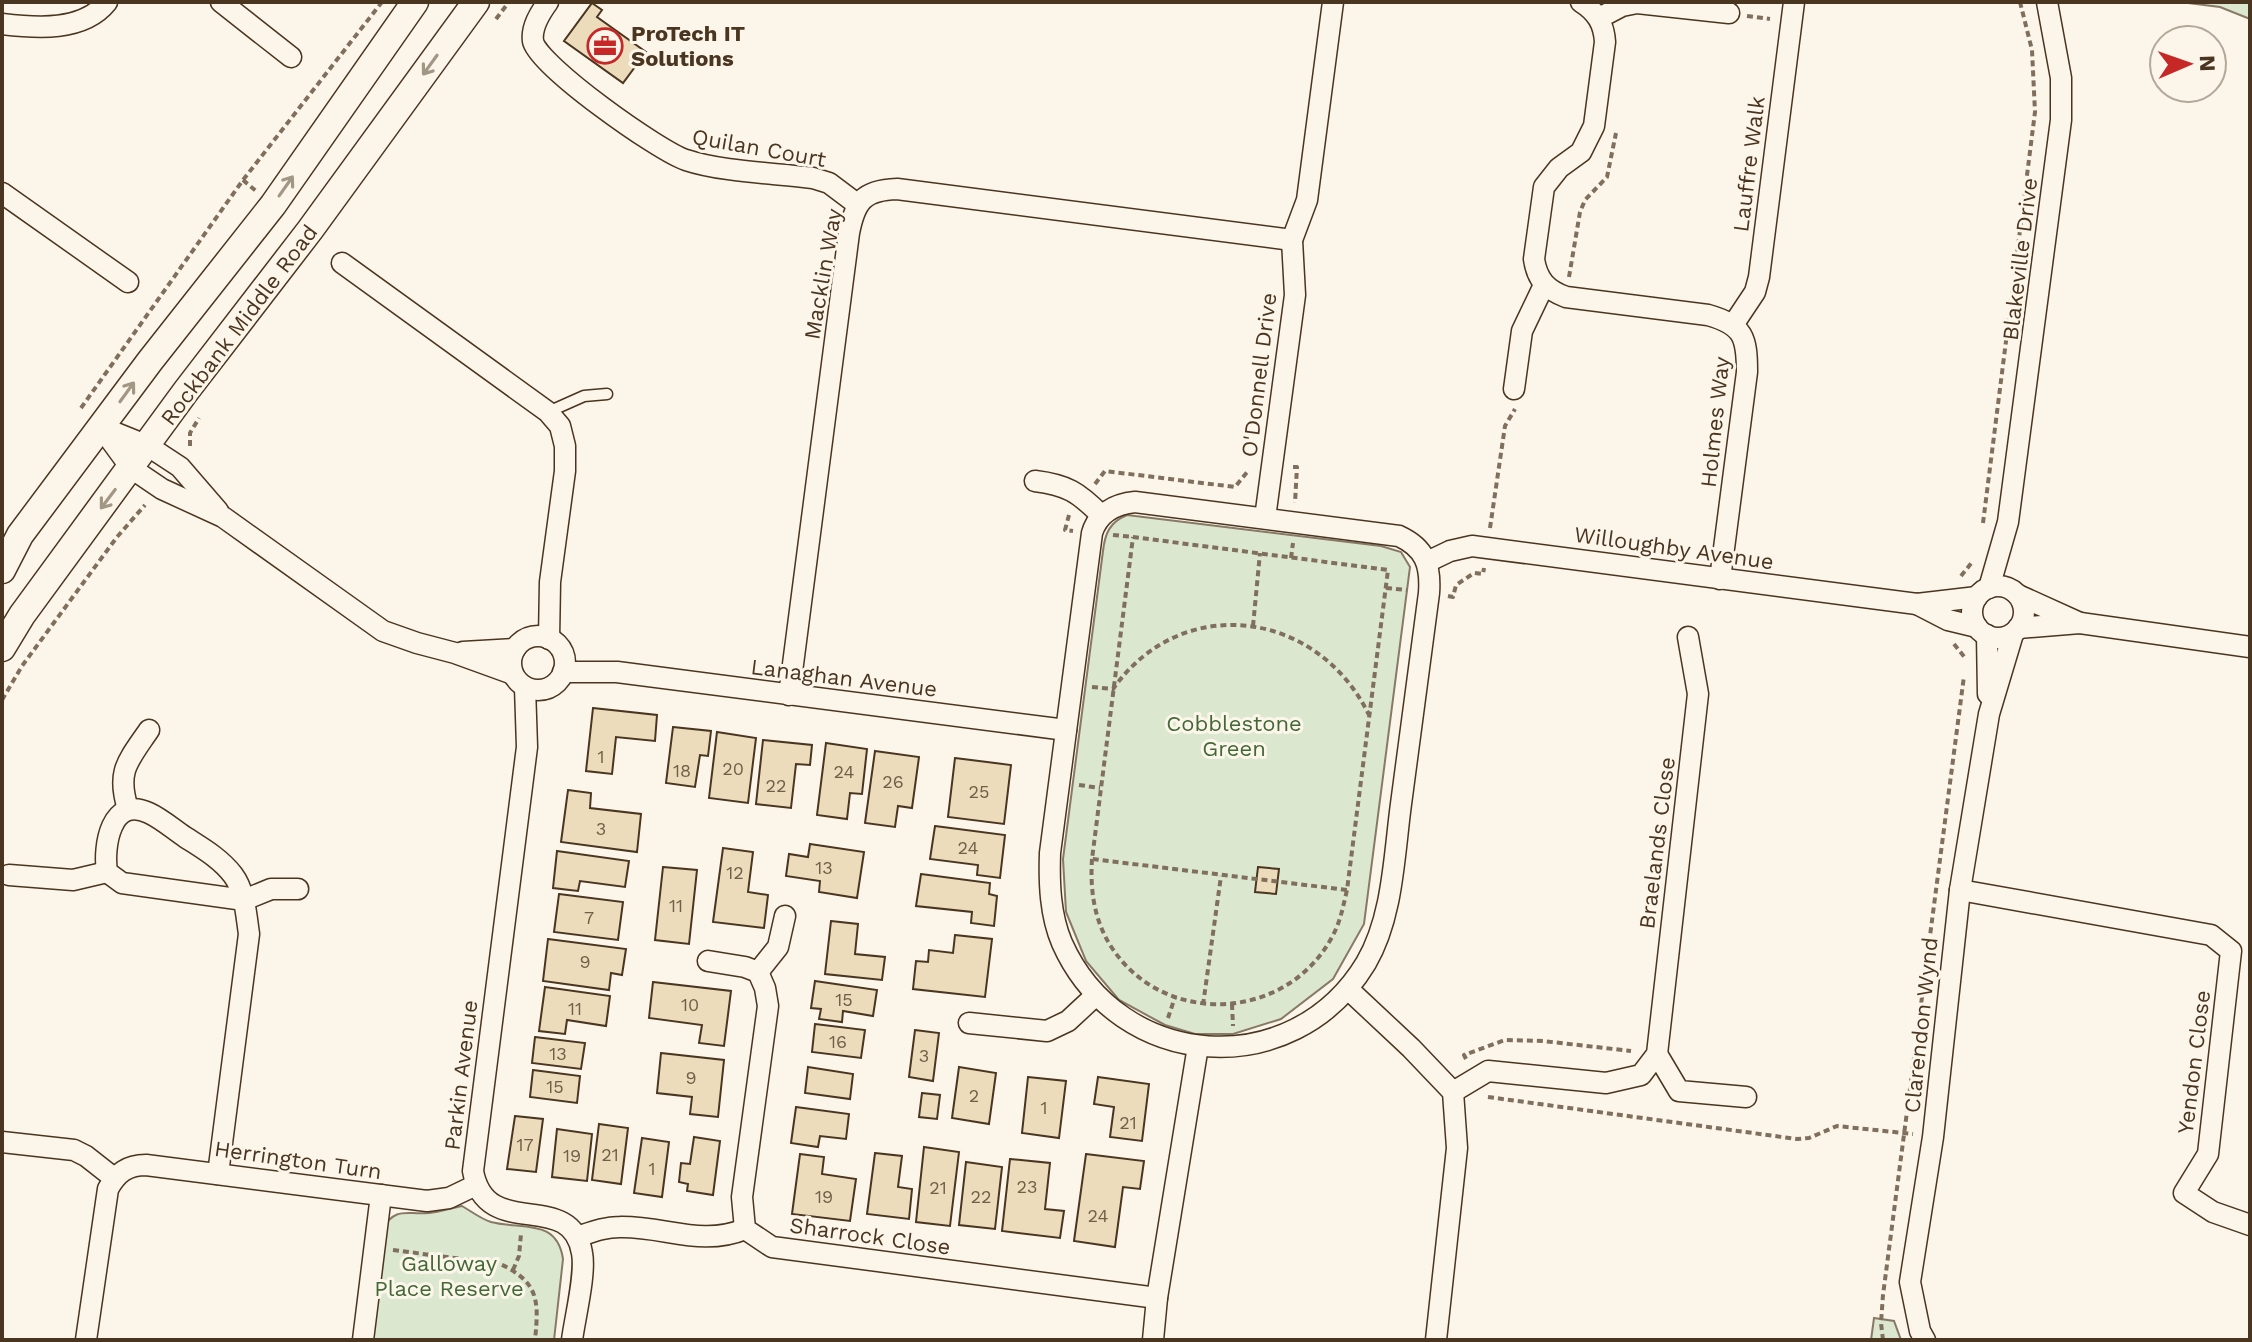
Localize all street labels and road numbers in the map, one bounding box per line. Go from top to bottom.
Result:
street label: Lauffre Walk [1728,95,1770,233]
street label: Quilan Court [690,124,828,172]
street label: Blakeville Drive [1998,176,2042,342]
street label: Macklin Way [799,206,847,341]
street label: Rockbank Middle Road [155,220,323,430]
street label: O'Donnell Drive [1237,291,1281,459]
street label: Holmes Way [1696,355,1734,489]
street label: Willoughby Avenue [1573,522,1775,574]
street label: Lanaghan Avenue [749,654,939,702]
street label: Braelands Close [1634,756,1680,930]
street label: Clarendon Wynd [1899,936,1943,1114]
street label: Yendon Close [2173,989,2215,1135]
street label: Parkin Avenue [439,998,483,1152]
street label: Herrington Turn [213,1136,383,1184]
street label: Sharrock Close [788,1212,952,1260]

